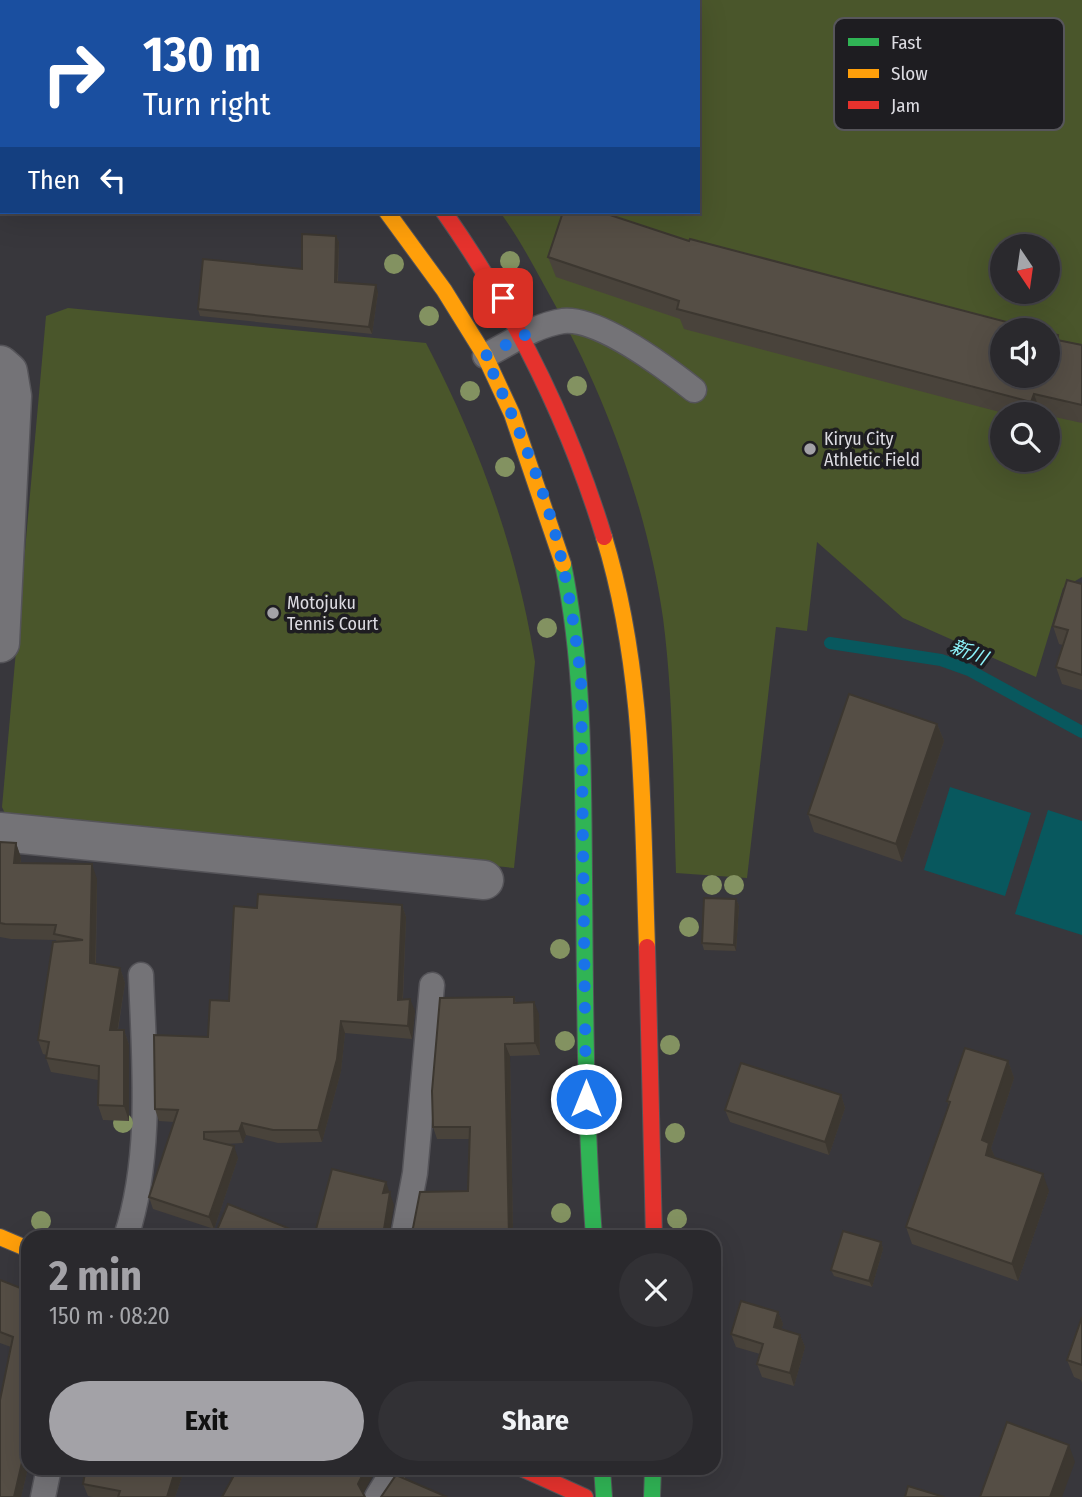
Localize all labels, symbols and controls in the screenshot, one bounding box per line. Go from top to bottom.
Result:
legend [834,18,1064,130]
text: 130 m [143,25,261,84]
icon: right [28,28,119,119]
text: Fast [891,31,922,54]
text: Slow [891,62,928,85]
text: Turn right [143,85,270,123]
text: Jam [891,94,920,117]
icon: left [94,161,132,199]
text: Then [28,165,80,196]
north arrow [990,234,1060,304]
map controls [990,234,1060,472]
pin [473,268,533,328]
icon: arrive [484,279,522,317]
button: sound [990,318,1060,388]
button: search [990,402,1060,472]
place label: Kiryu City Athletic Field [824,428,920,471]
marker: Kiryu City Athletic Field [802,441,818,457]
place label: Motojuku Tennis Court [287,592,379,635]
marker: Motojuku Tennis Court [265,605,281,621]
water label: 新川 [947,634,993,671]
position arrow [549,1062,623,1136]
text: 2 min [49,1251,142,1301]
button: close [619,1253,693,1327]
text: 150 m · 08:20 [49,1302,170,1330]
button: Exit [49,1381,364,1461]
button: Share [378,1381,693,1461]

